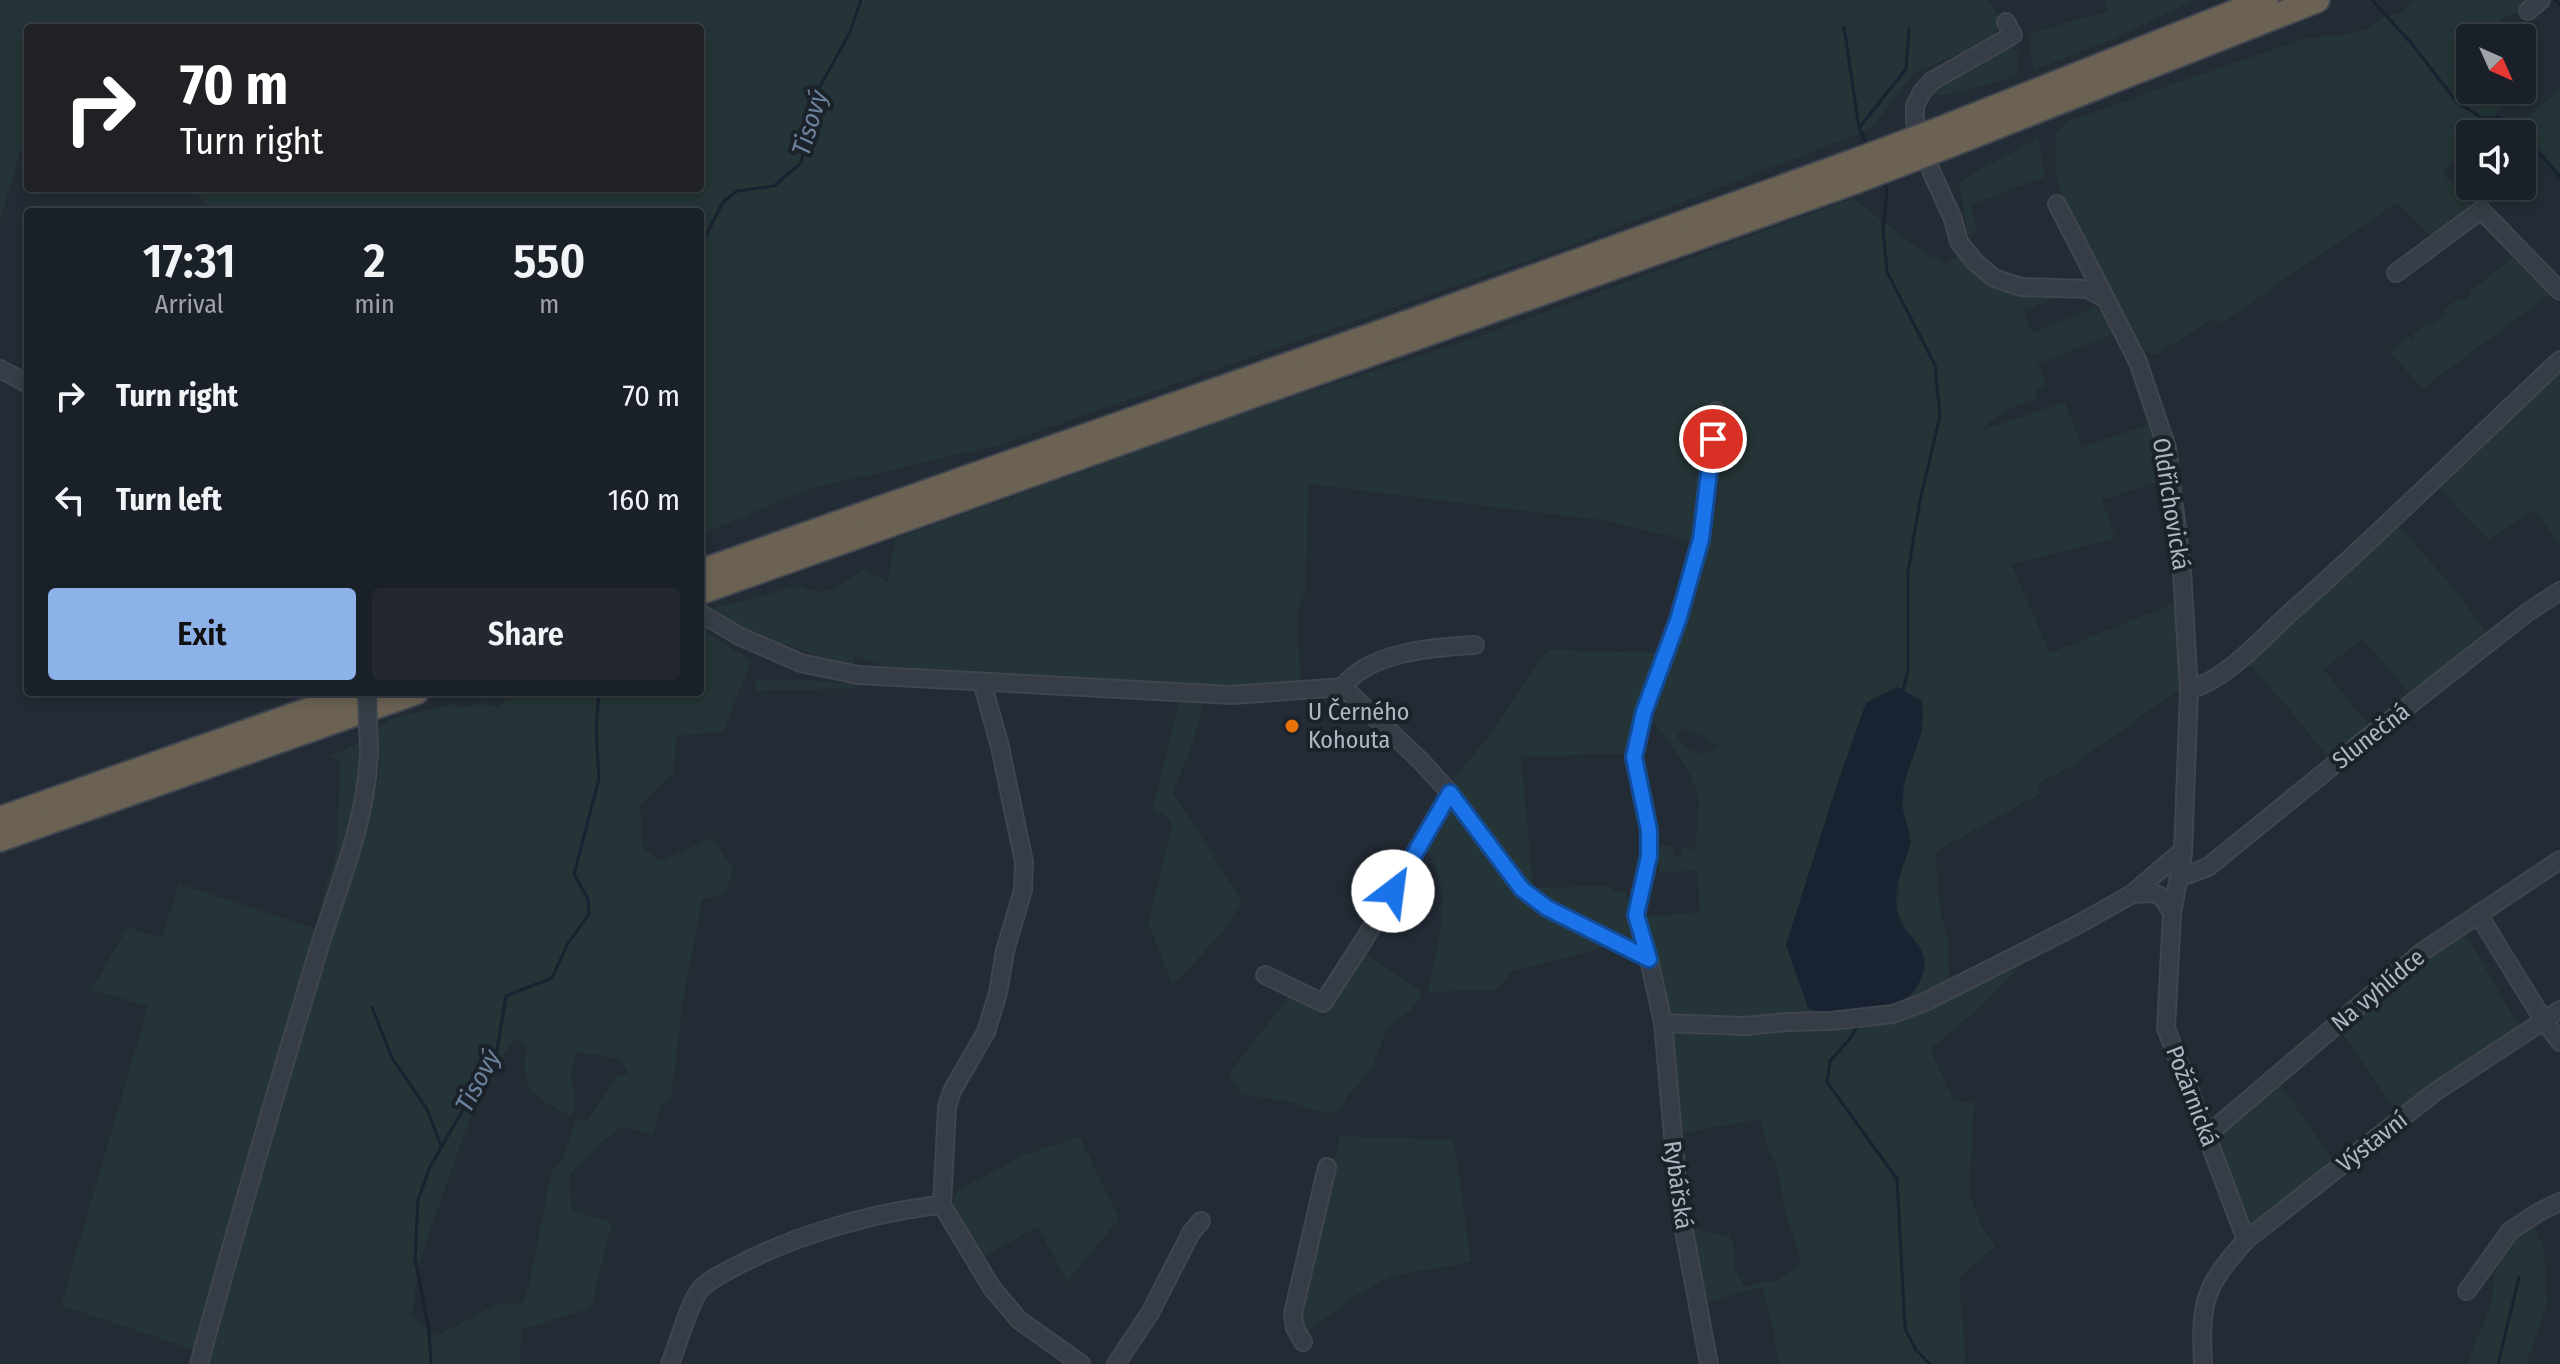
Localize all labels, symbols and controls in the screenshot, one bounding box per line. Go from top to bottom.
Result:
north arrow [2456,24,2536,104]
map controls [2456,24,2536,200]
text: 70 m [180,52,288,119]
icon: right [48,56,152,160]
water label: Tisový [785,85,835,159]
text: Turn right [180,120,323,164]
button: sound [2456,120,2536,200]
text: 17:31 [143,232,236,290]
text: 2 [364,232,386,290]
text: 550 [513,232,585,290]
text: Arrival [155,289,224,320]
text: min [354,289,395,320]
text: m [539,289,559,320]
icon: right [48,374,92,418]
text: Turn right [116,378,238,414]
text: 70 m [622,378,680,414]
pin [1679,405,1747,473]
icon: arrive [1691,417,1735,461]
street label: Oldřichovická [2147,436,2195,572]
icon: left [48,478,92,522]
text: Turn left [116,482,222,518]
text: 160 m [608,482,680,518]
button: Exit [48,588,356,680]
button: Share [372,588,680,680]
place label: U Černého Kohouta [1308,697,1409,754]
street label: Slunečná [2327,697,2415,775]
marker: U Černého Kohouta [1283,717,1301,735]
position arrow [1351,849,1435,933]
street label: Na vyhlídce [2326,943,2430,1037]
street label: Požárnická [2160,1042,2224,1150]
water label: Tisový [449,1043,508,1118]
street label: Výstavní [2331,1106,2413,1178]
street label: Rybářská [1658,1139,1698,1231]

